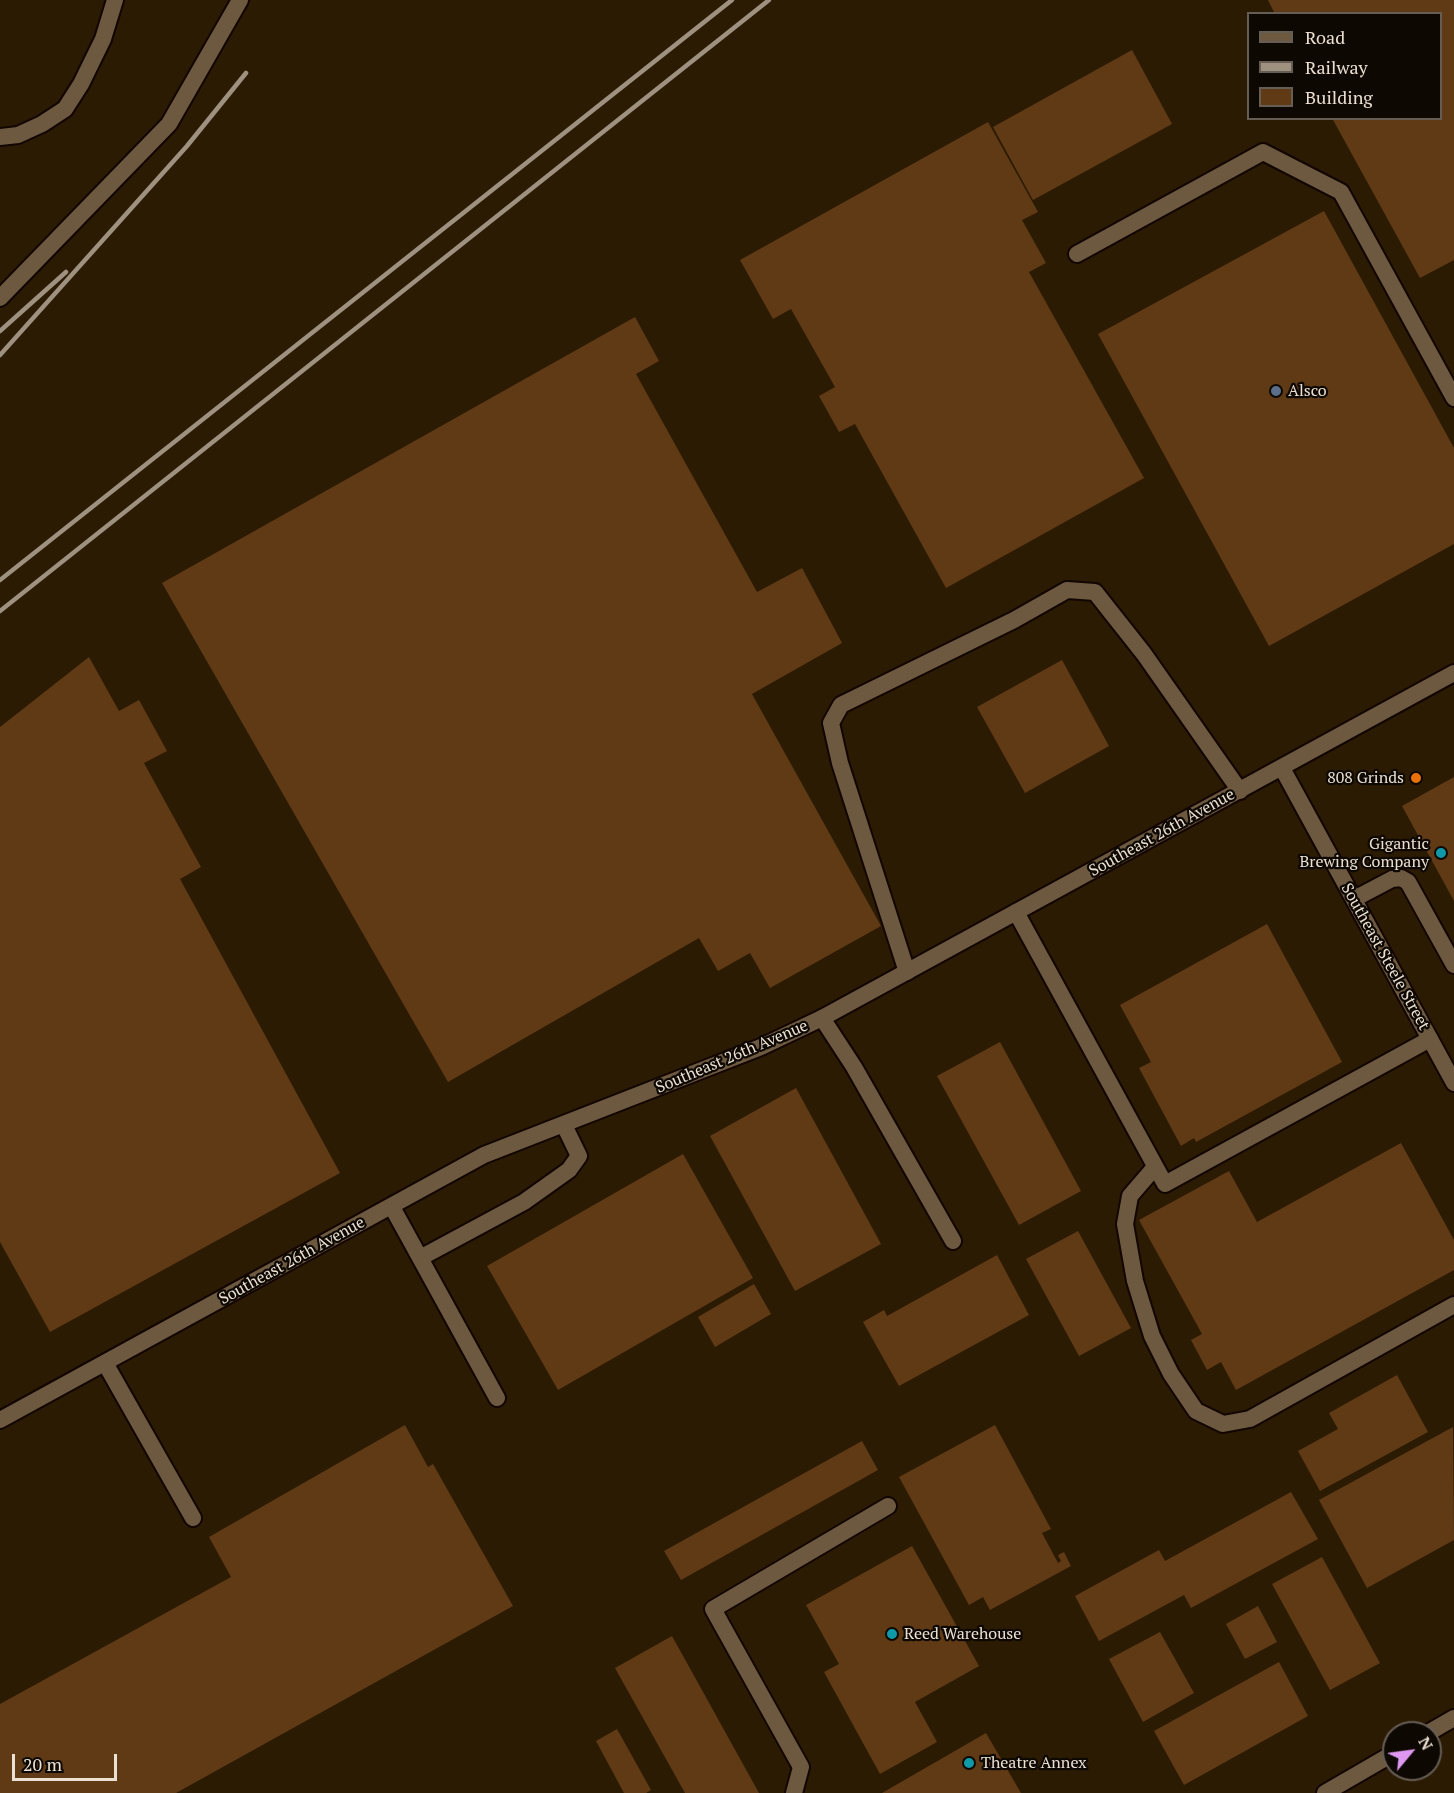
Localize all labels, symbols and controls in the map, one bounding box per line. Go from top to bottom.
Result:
legend [1247,12,1442,120]
text: Road [1305,25,1345,49]
text: Railway [1305,55,1368,79]
text: Building [1305,85,1373,109]
place label: Alsco [1288,381,1327,401]
marker: Alsco [1269,384,1283,398]
place label: 808 Grinds [1327,768,1404,788]
marker: 808 Grinds [1409,771,1423,785]
street label: Southeast 26th Avenue [1086,785,1238,881]
place label: Gigantic Brewing Company [1299,834,1429,872]
marker: Gigantic Brewing Company [1434,846,1448,860]
street label: Southeast Steele Street [1337,880,1433,1034]
street label: Southeast 26th Avenue [653,1016,811,1098]
street label: Southeast 26th Avenue [216,1213,368,1309]
place label: Reed Warehouse [904,1624,1021,1644]
marker: Reed Warehouse [885,1627,899,1641]
north arrow [1382,1721,1442,1781]
text: N [1413,1733,1439,1754]
scale bar [15,1742,120,1780]
text: 20 m [23,1752,62,1776]
place label: Theatre Annex [981,1753,1086,1773]
marker: Theatre Annex [962,1756,976,1770]

